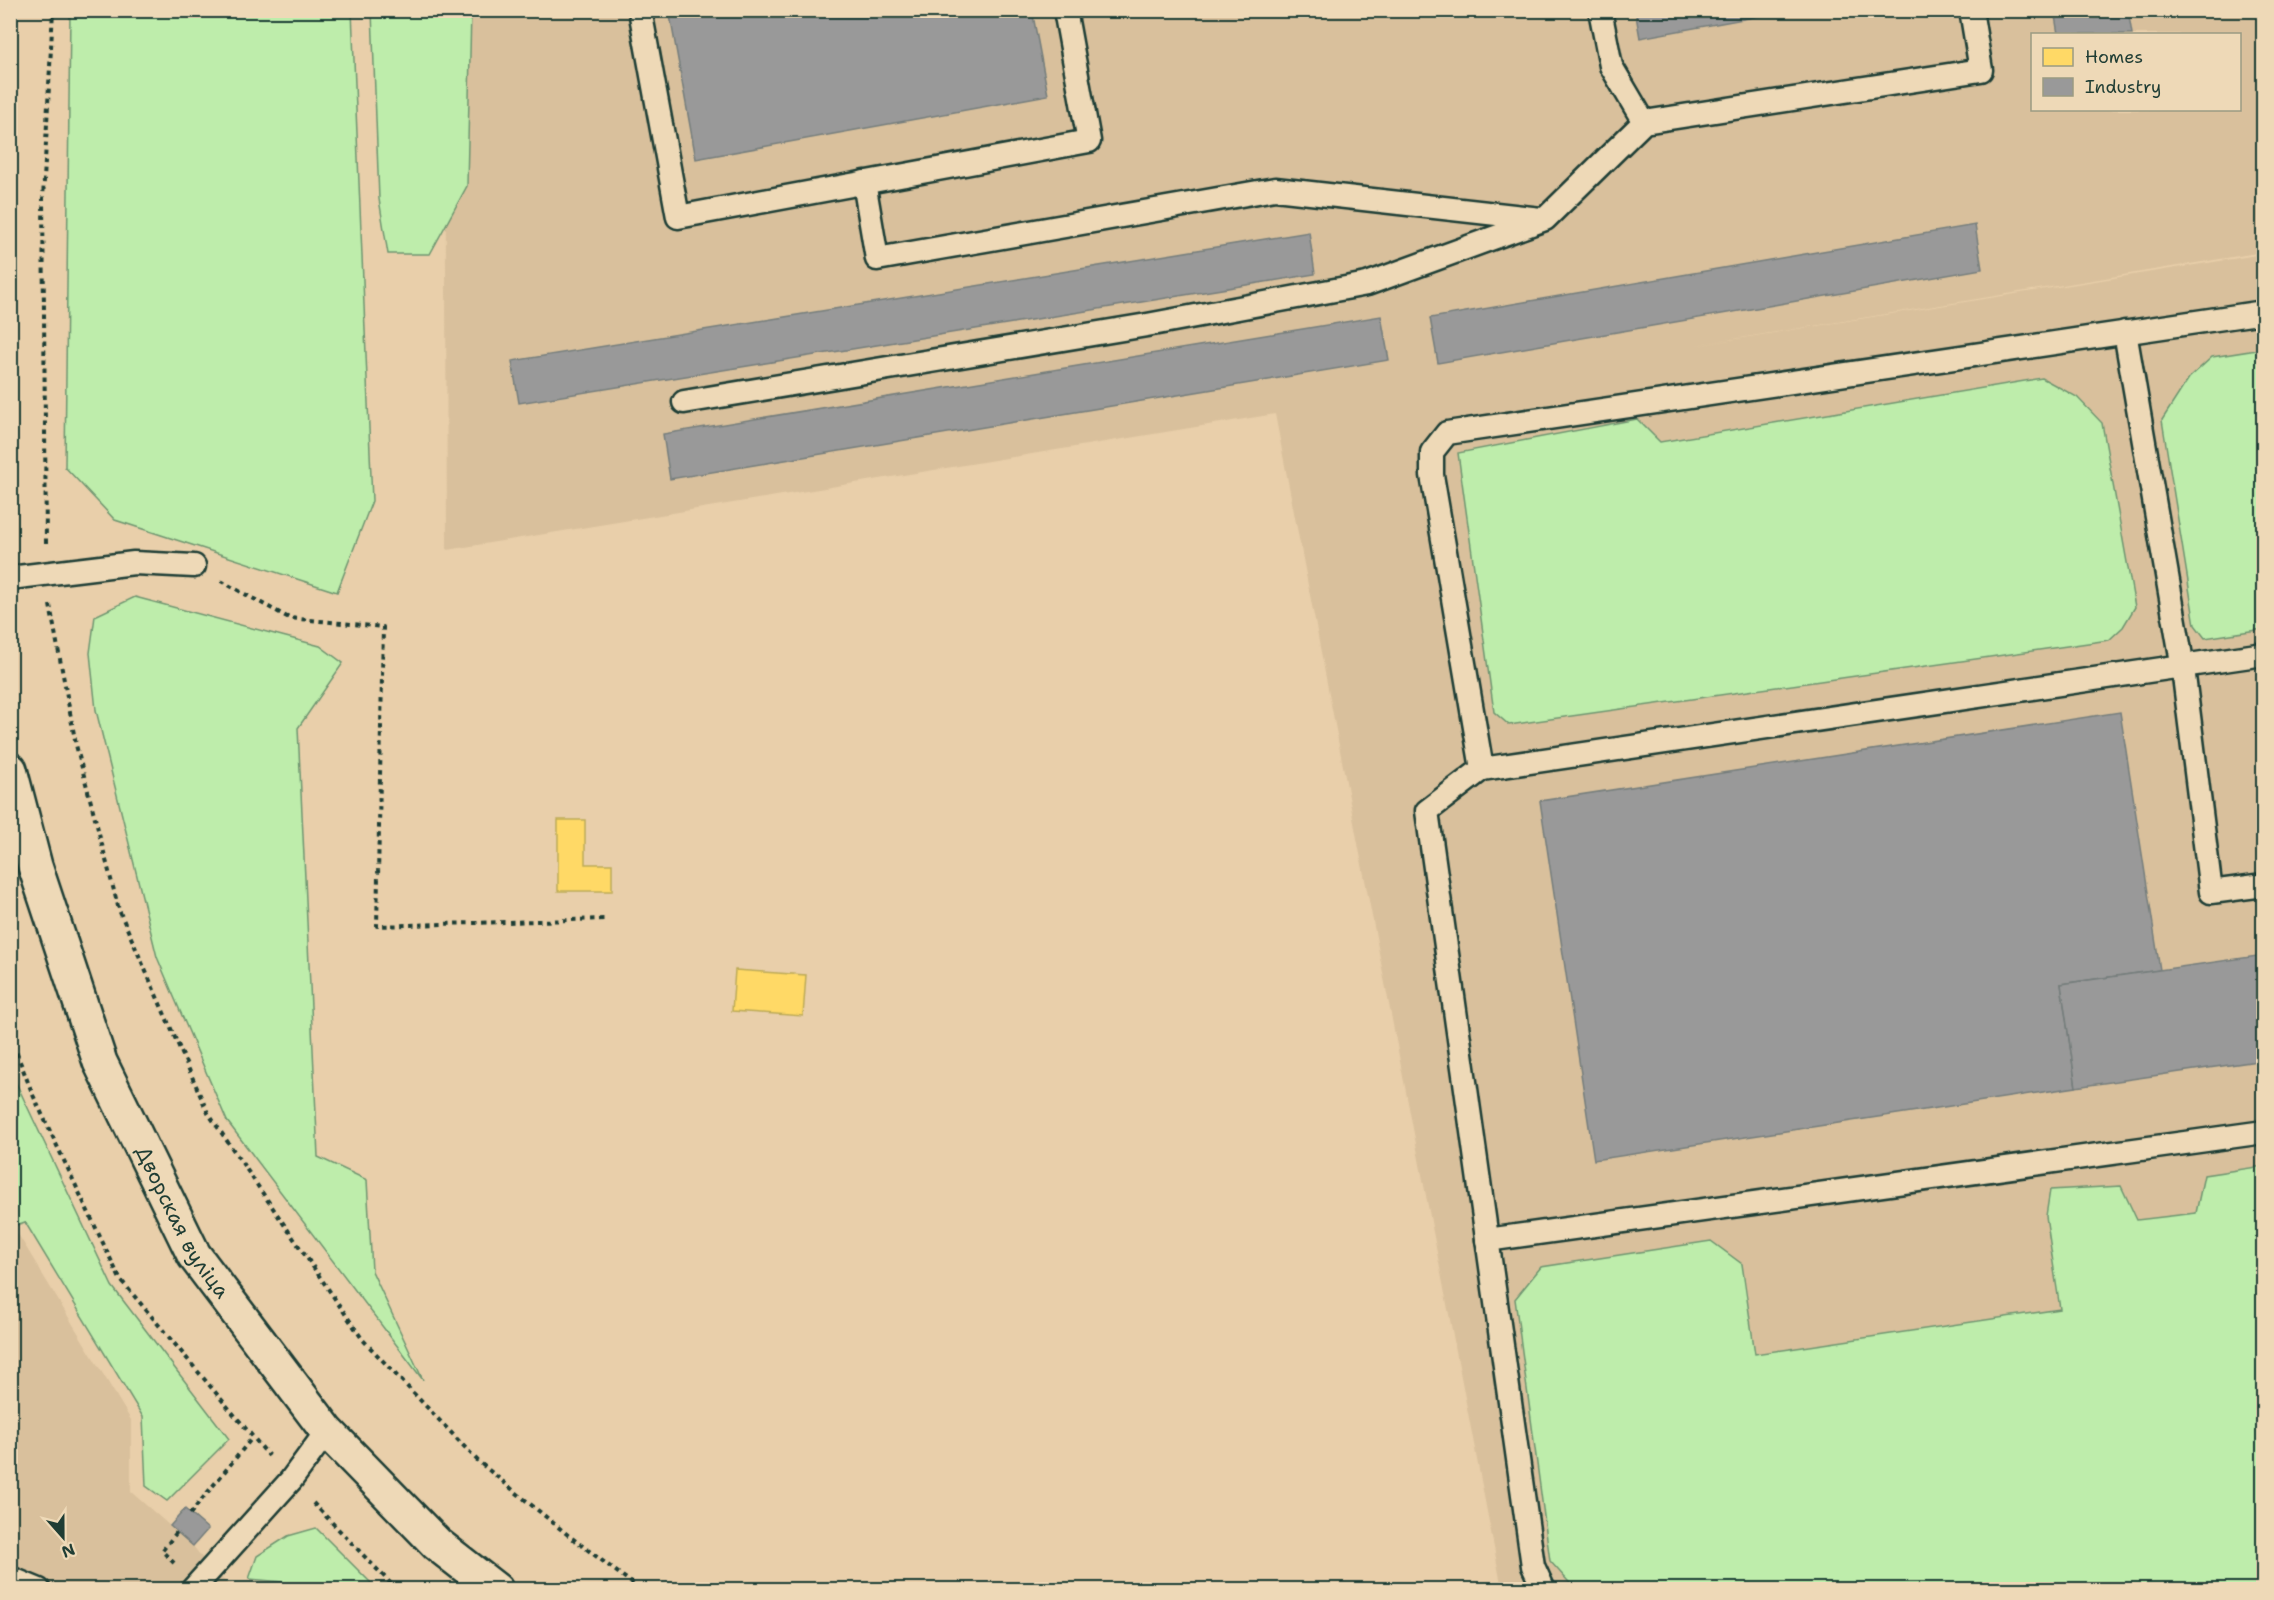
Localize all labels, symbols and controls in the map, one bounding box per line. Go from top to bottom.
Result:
legend [2031,33,2241,111]
text: Homes [2085,45,2143,69]
text: Industry [2085,75,2161,99]
street label: Дворская вуліца [129,1141,236,1304]
north arrow [33,1507,93,1567]
text: N [59,1538,78,1563]

